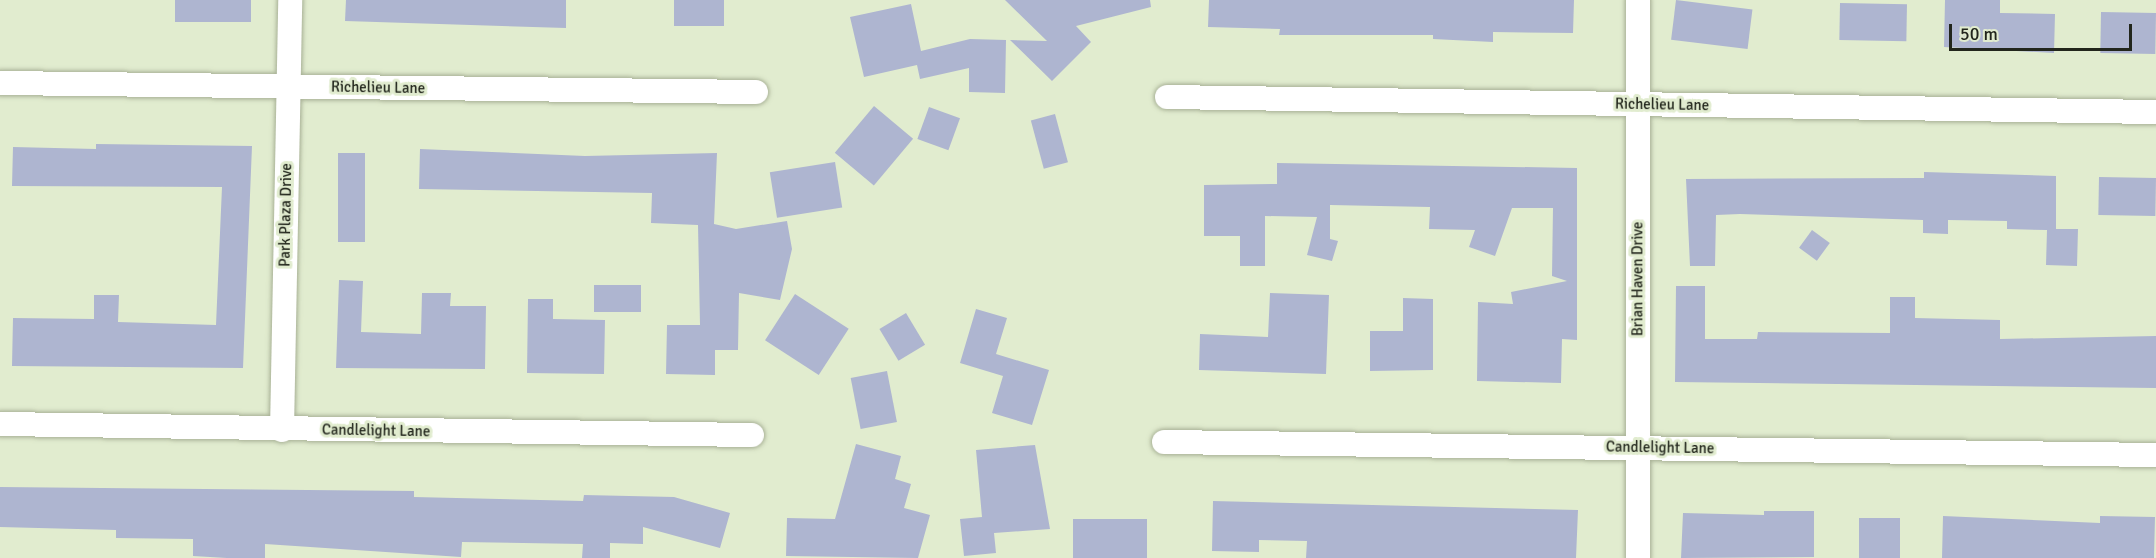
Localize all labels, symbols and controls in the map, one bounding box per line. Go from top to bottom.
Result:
scale bar [1952,12,2135,50]
text: 50 m [1960,23,1998,45]
street label: Richelieu Lane [331,78,425,98]
street label: Richelieu Lane [1615,95,1709,115]
street label: Park Plaza Drive [276,163,296,267]
street label: Brian Haven Drive [1629,222,1647,336]
street label: Candlelight Lane [322,421,430,441]
street label: Candlelight Lane [1606,438,1714,458]

